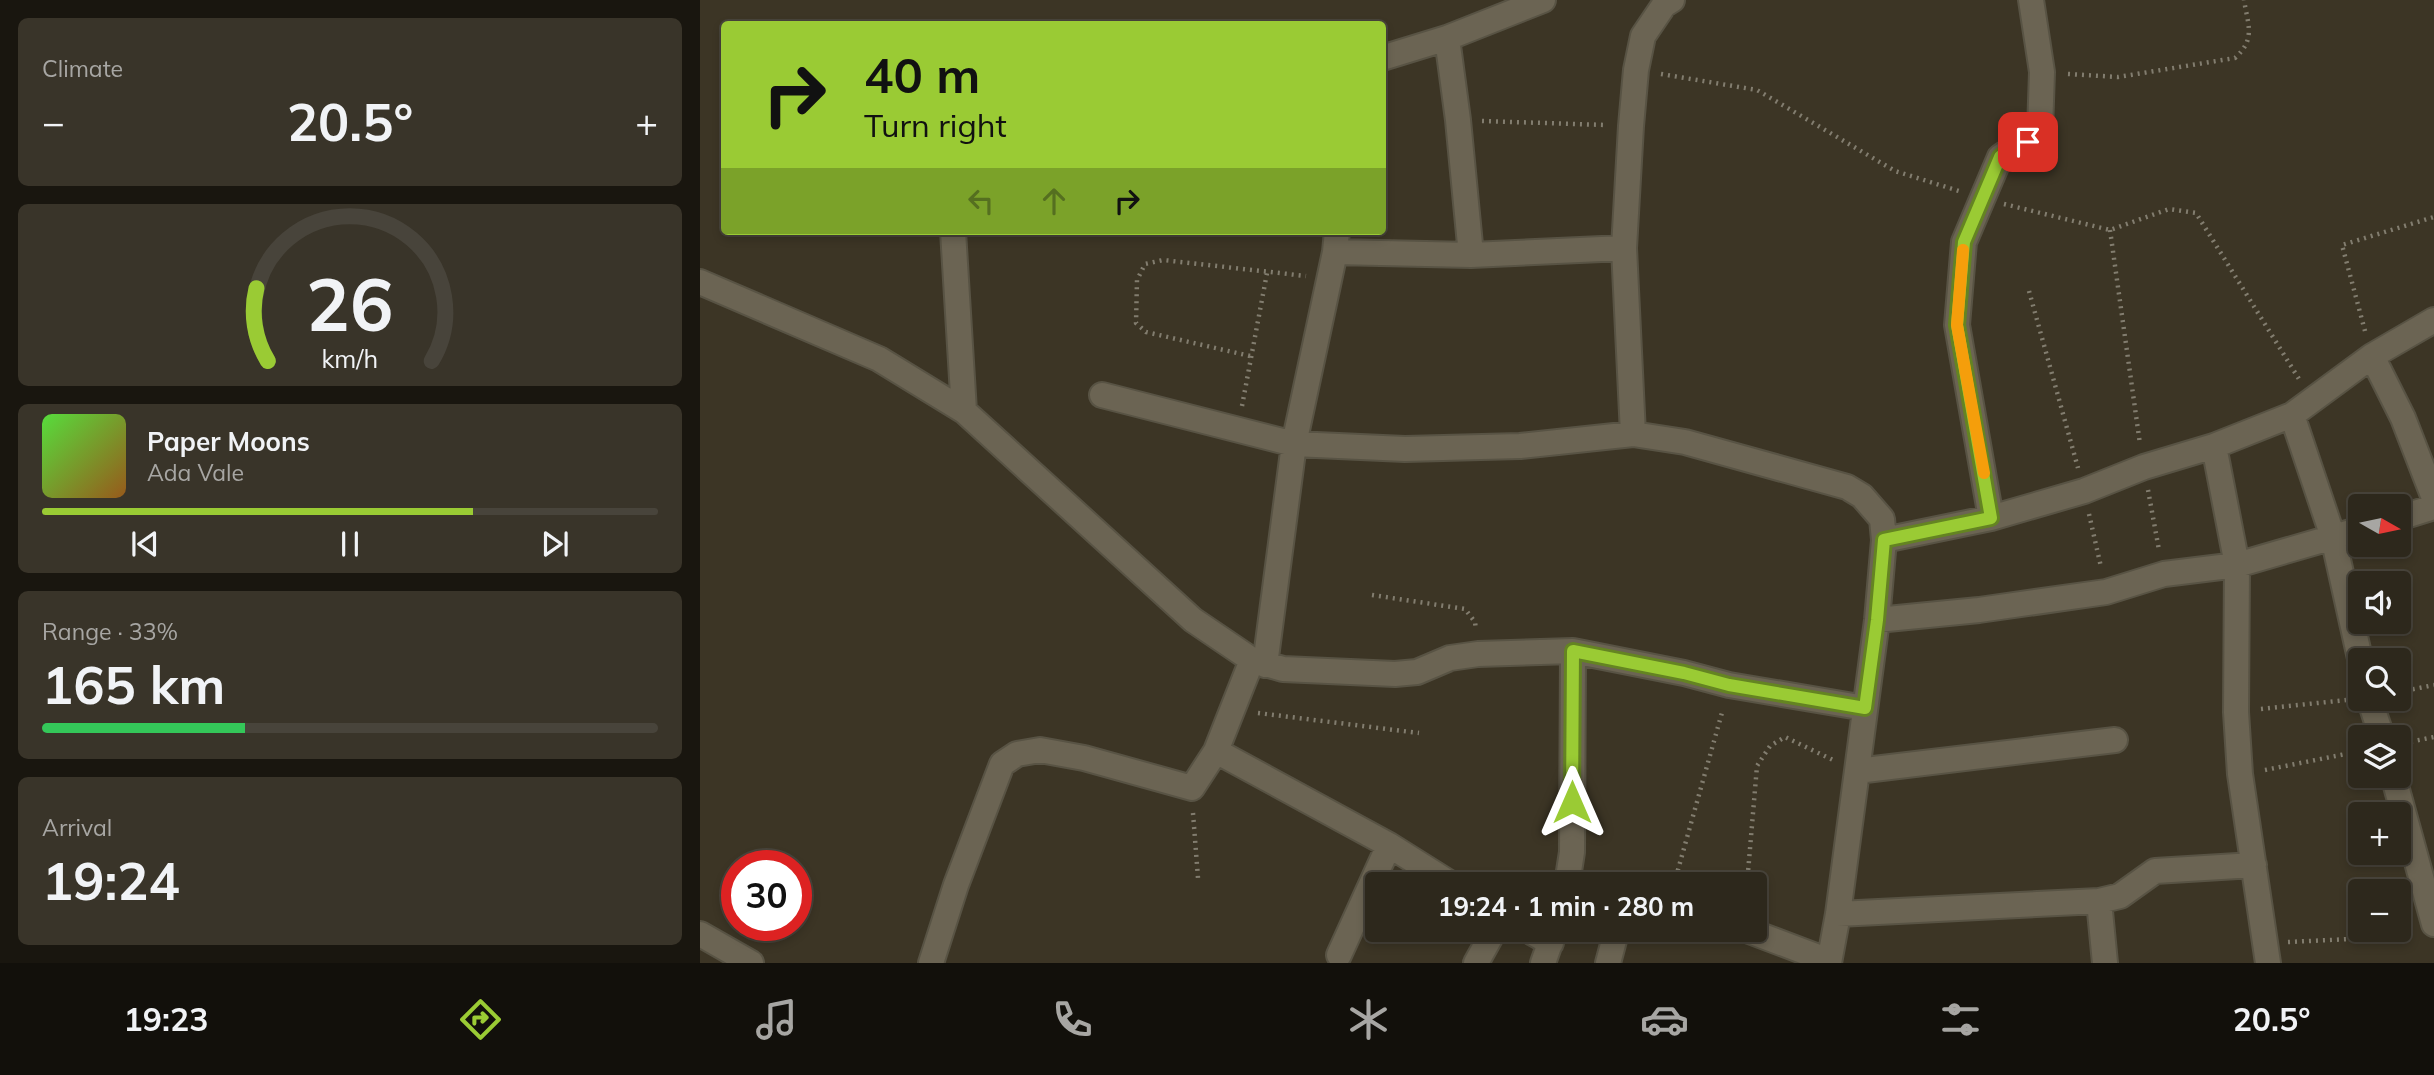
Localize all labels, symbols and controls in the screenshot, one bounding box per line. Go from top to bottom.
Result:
text: 40 m [864,44,980,105]
icon: right [749,49,840,140]
text: Climate [42,54,123,83]
text: 20.5° [287,89,413,154]
text: − [42,98,65,146]
text: + [635,98,658,146]
text: Turn right [864,105,1007,145]
pin [1998,112,2058,172]
icon: arrive [2009,123,2047,161]
icon: left [962,182,1000,220]
icon: ahead [1035,182,1073,220]
icon: right [1108,182,1146,220]
text: 26 [306,259,394,350]
text: km/h [322,343,378,374]
text: Paper Moons [147,425,310,458]
text: Ada Vale [147,458,244,487]
north arrow [2348,494,2412,556]
map controls [2348,494,2411,942]
icon: previous [126,525,164,563]
icon: pause [331,525,369,563]
icon: next [536,525,574,563]
button: sound [2348,571,2411,634]
text: Range · 33% [42,617,178,646]
button: search [2348,648,2411,711]
text: 165 km [42,652,225,717]
button: layers [2348,725,2411,788]
position arrow [1535,765,1609,839]
button: + [2348,802,2411,865]
text: Arrival [42,813,112,842]
text: 19:24 [42,848,180,913]
speed limit sign: 30 [721,850,812,941]
button: − [2348,879,2411,942]
text: 19:24 · 1 min · 280 m [1438,890,1694,923]
icon: directions [456,995,505,1044]
icon: music [752,995,801,1044]
icon: phone [1048,995,1097,1044]
icon: climate [1344,995,1393,1044]
icon: car [1640,995,1689,1044]
icon: filters [1936,995,1985,1044]
text: 19:23 [124,999,208,1039]
text: 20.5° [2233,999,2310,1039]

